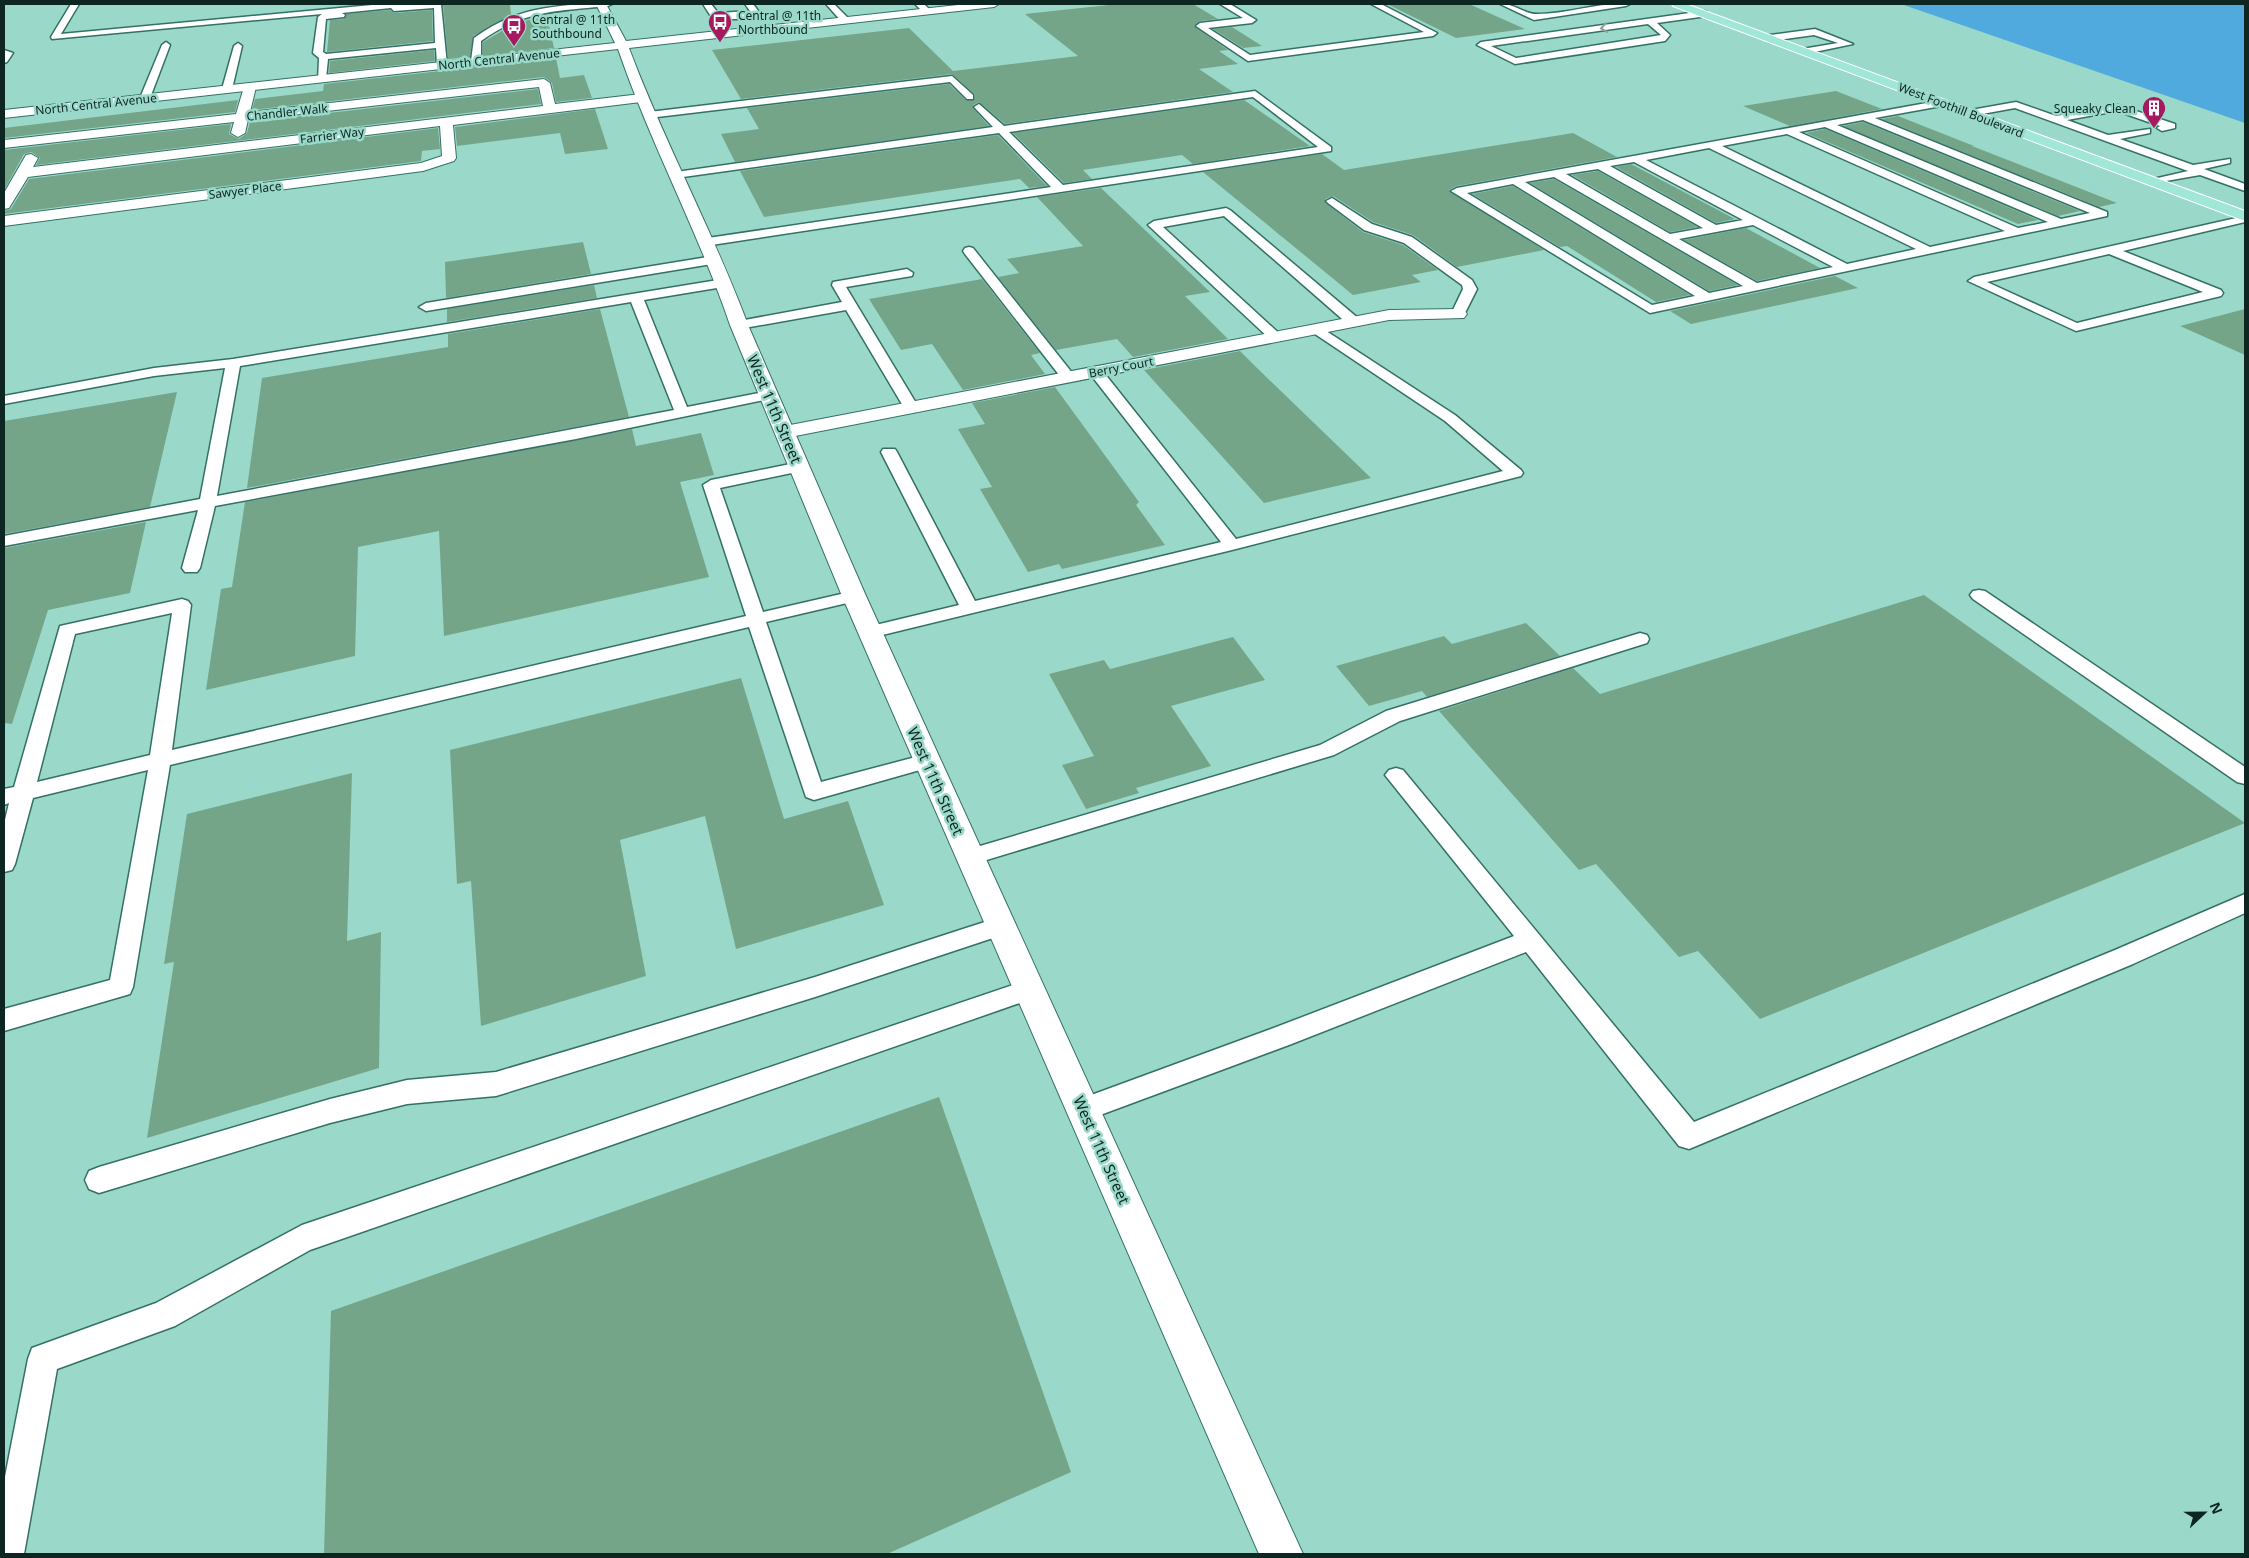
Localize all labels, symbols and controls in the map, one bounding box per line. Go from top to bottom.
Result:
place label: Central @ 11th Northbound [738,7,821,38]
bus stop icon: Central @ 11th Northbound [707,9,733,43]
place label: Central @ 11th Southbound [532,11,615,42]
bus stop icon: Central @ 11th Southbound [501,13,527,47]
one-way arrow [1600,23,1608,33]
street label: North Central Avenue [437,44,561,74]
street label: West Foothill Boulevard [1896,78,2026,142]
street label: North Central Avenue [34,89,158,119]
building icon: Squeaky Clean [2141,95,2167,129]
street label: Chandler Walk [246,99,329,125]
place label: Squeaky Clean [2054,100,2136,117]
street label: Farrier Way [299,123,366,147]
street label: Sawyer Place [208,177,283,203]
street label: West 11th Street [743,352,807,467]
street label: Berry Court [1087,352,1155,382]
street label: West 11th Street [903,724,969,839]
street label: West 11th Street [1069,1093,1135,1208]
north arrow [2179,1488,2229,1538]
text: N [2206,1499,2227,1517]

